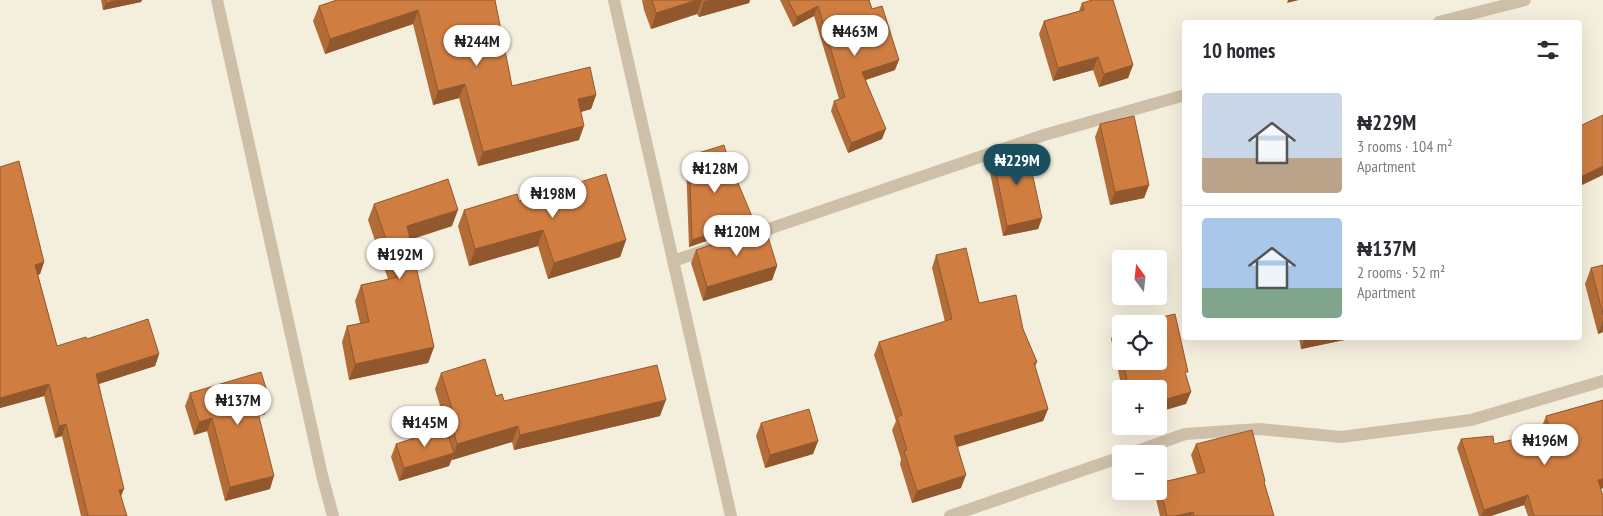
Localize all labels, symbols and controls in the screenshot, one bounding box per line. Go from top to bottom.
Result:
pin: ₦463M [820,15,890,57]
text: ₦463M [832,21,878,41]
pin: ₦244M [442,24,512,67]
text: ₦244M [454,31,500,51]
icon: filters [1534,36,1562,64]
text: 10 homes [1202,37,1275,64]
text: ₦229M [1357,109,1416,136]
icon: home [1242,113,1302,173]
text: 3 rooms · 104 m² [1357,136,1453,156]
pin: ₦229M [982,144,1052,186]
text: ₦229M [994,150,1040,170]
pin: ₦128M [680,152,750,194]
text: Apartment [1357,156,1416,176]
text: ₦128M [692,158,738,178]
pin: ₦198M [518,176,588,219]
text: ₦198M [530,183,576,203]
pin: ₦120M [702,214,772,257]
text: ₦120M [714,221,760,241]
text: ₦137M [1357,235,1416,262]
pin: ₦192M [365,238,435,280]
icon: home [1242,238,1302,298]
text: ₦192M [377,244,423,264]
north arrow [1112,250,1168,305]
map controls [1112,250,1167,500]
text: 2 rooms · 52 m² [1357,262,1445,282]
text: Apartment [1357,282,1416,302]
button: locate [1112,315,1167,370]
button: + [1112,380,1167,435]
pin: ₦137M [203,384,273,426]
text: ₦137M [215,390,261,410]
pin: ₦145M [390,406,460,448]
text: ₦145M [402,412,448,432]
pin: ₦196M [1510,424,1580,466]
text: ₦196M [1522,430,1568,450]
button: − [1112,445,1167,500]

